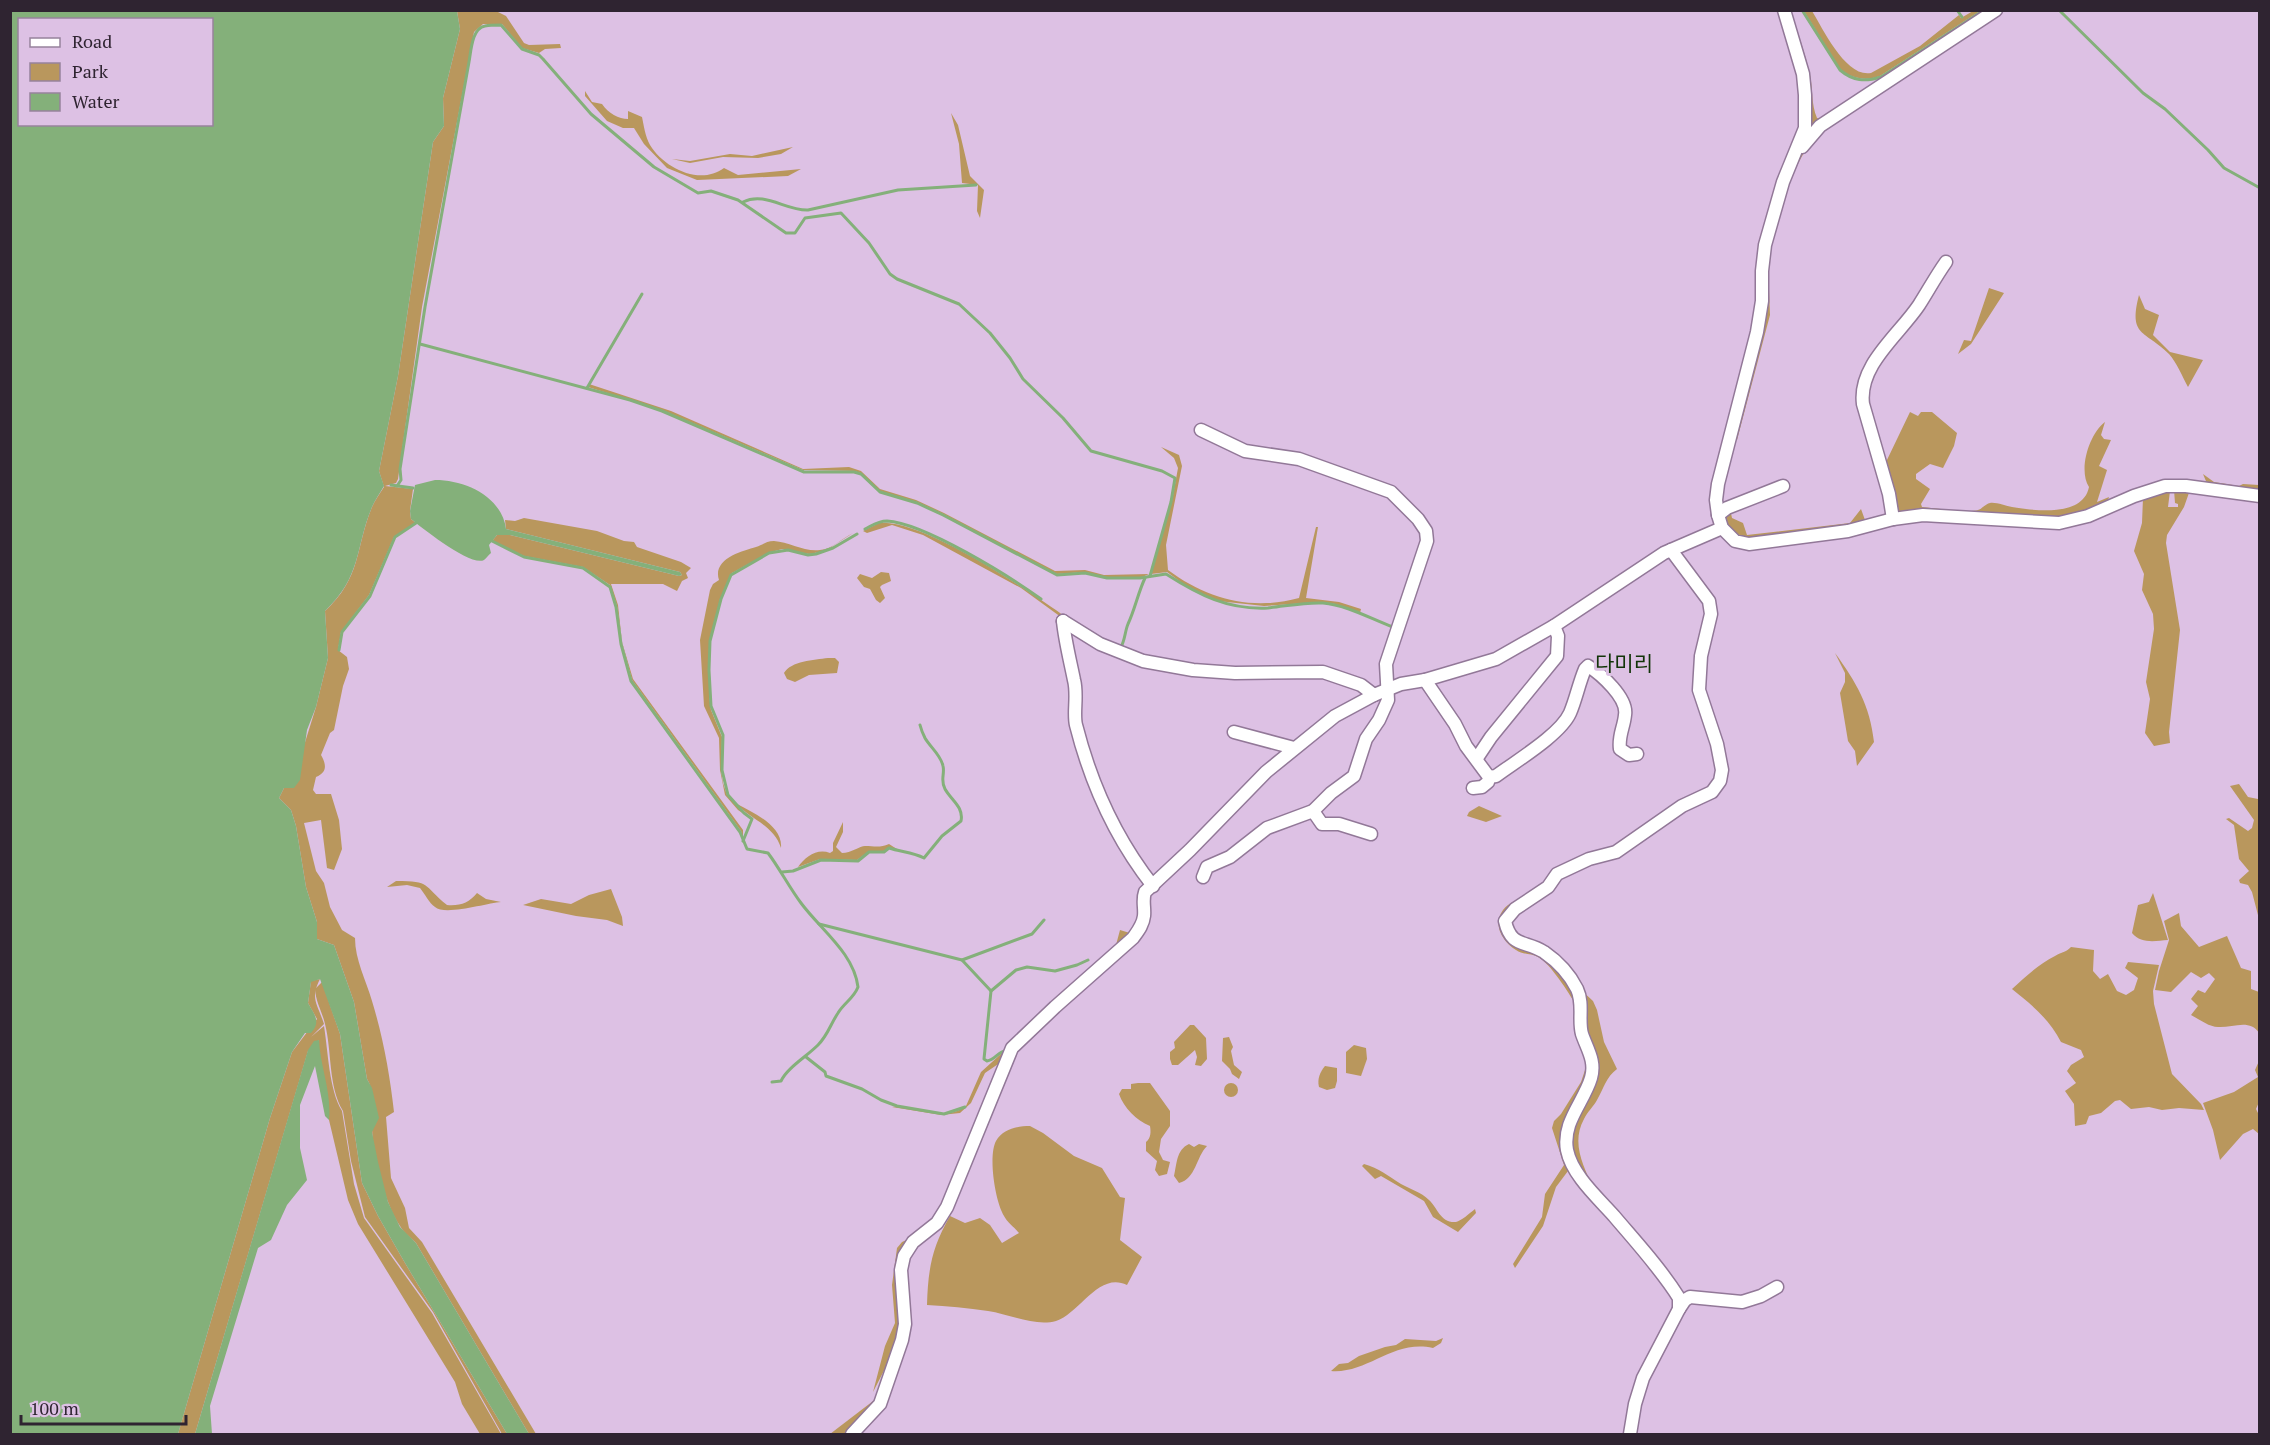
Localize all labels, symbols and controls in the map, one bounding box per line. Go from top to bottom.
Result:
legend [18,18,213,126]
text: Road [72,29,112,53]
text: Park [72,59,109,83]
text: Water [72,89,119,113]
district label: 다미리 [1595,649,1653,677]
scale bar [21,1388,186,1426]
text: 100 m [30,1396,79,1420]

